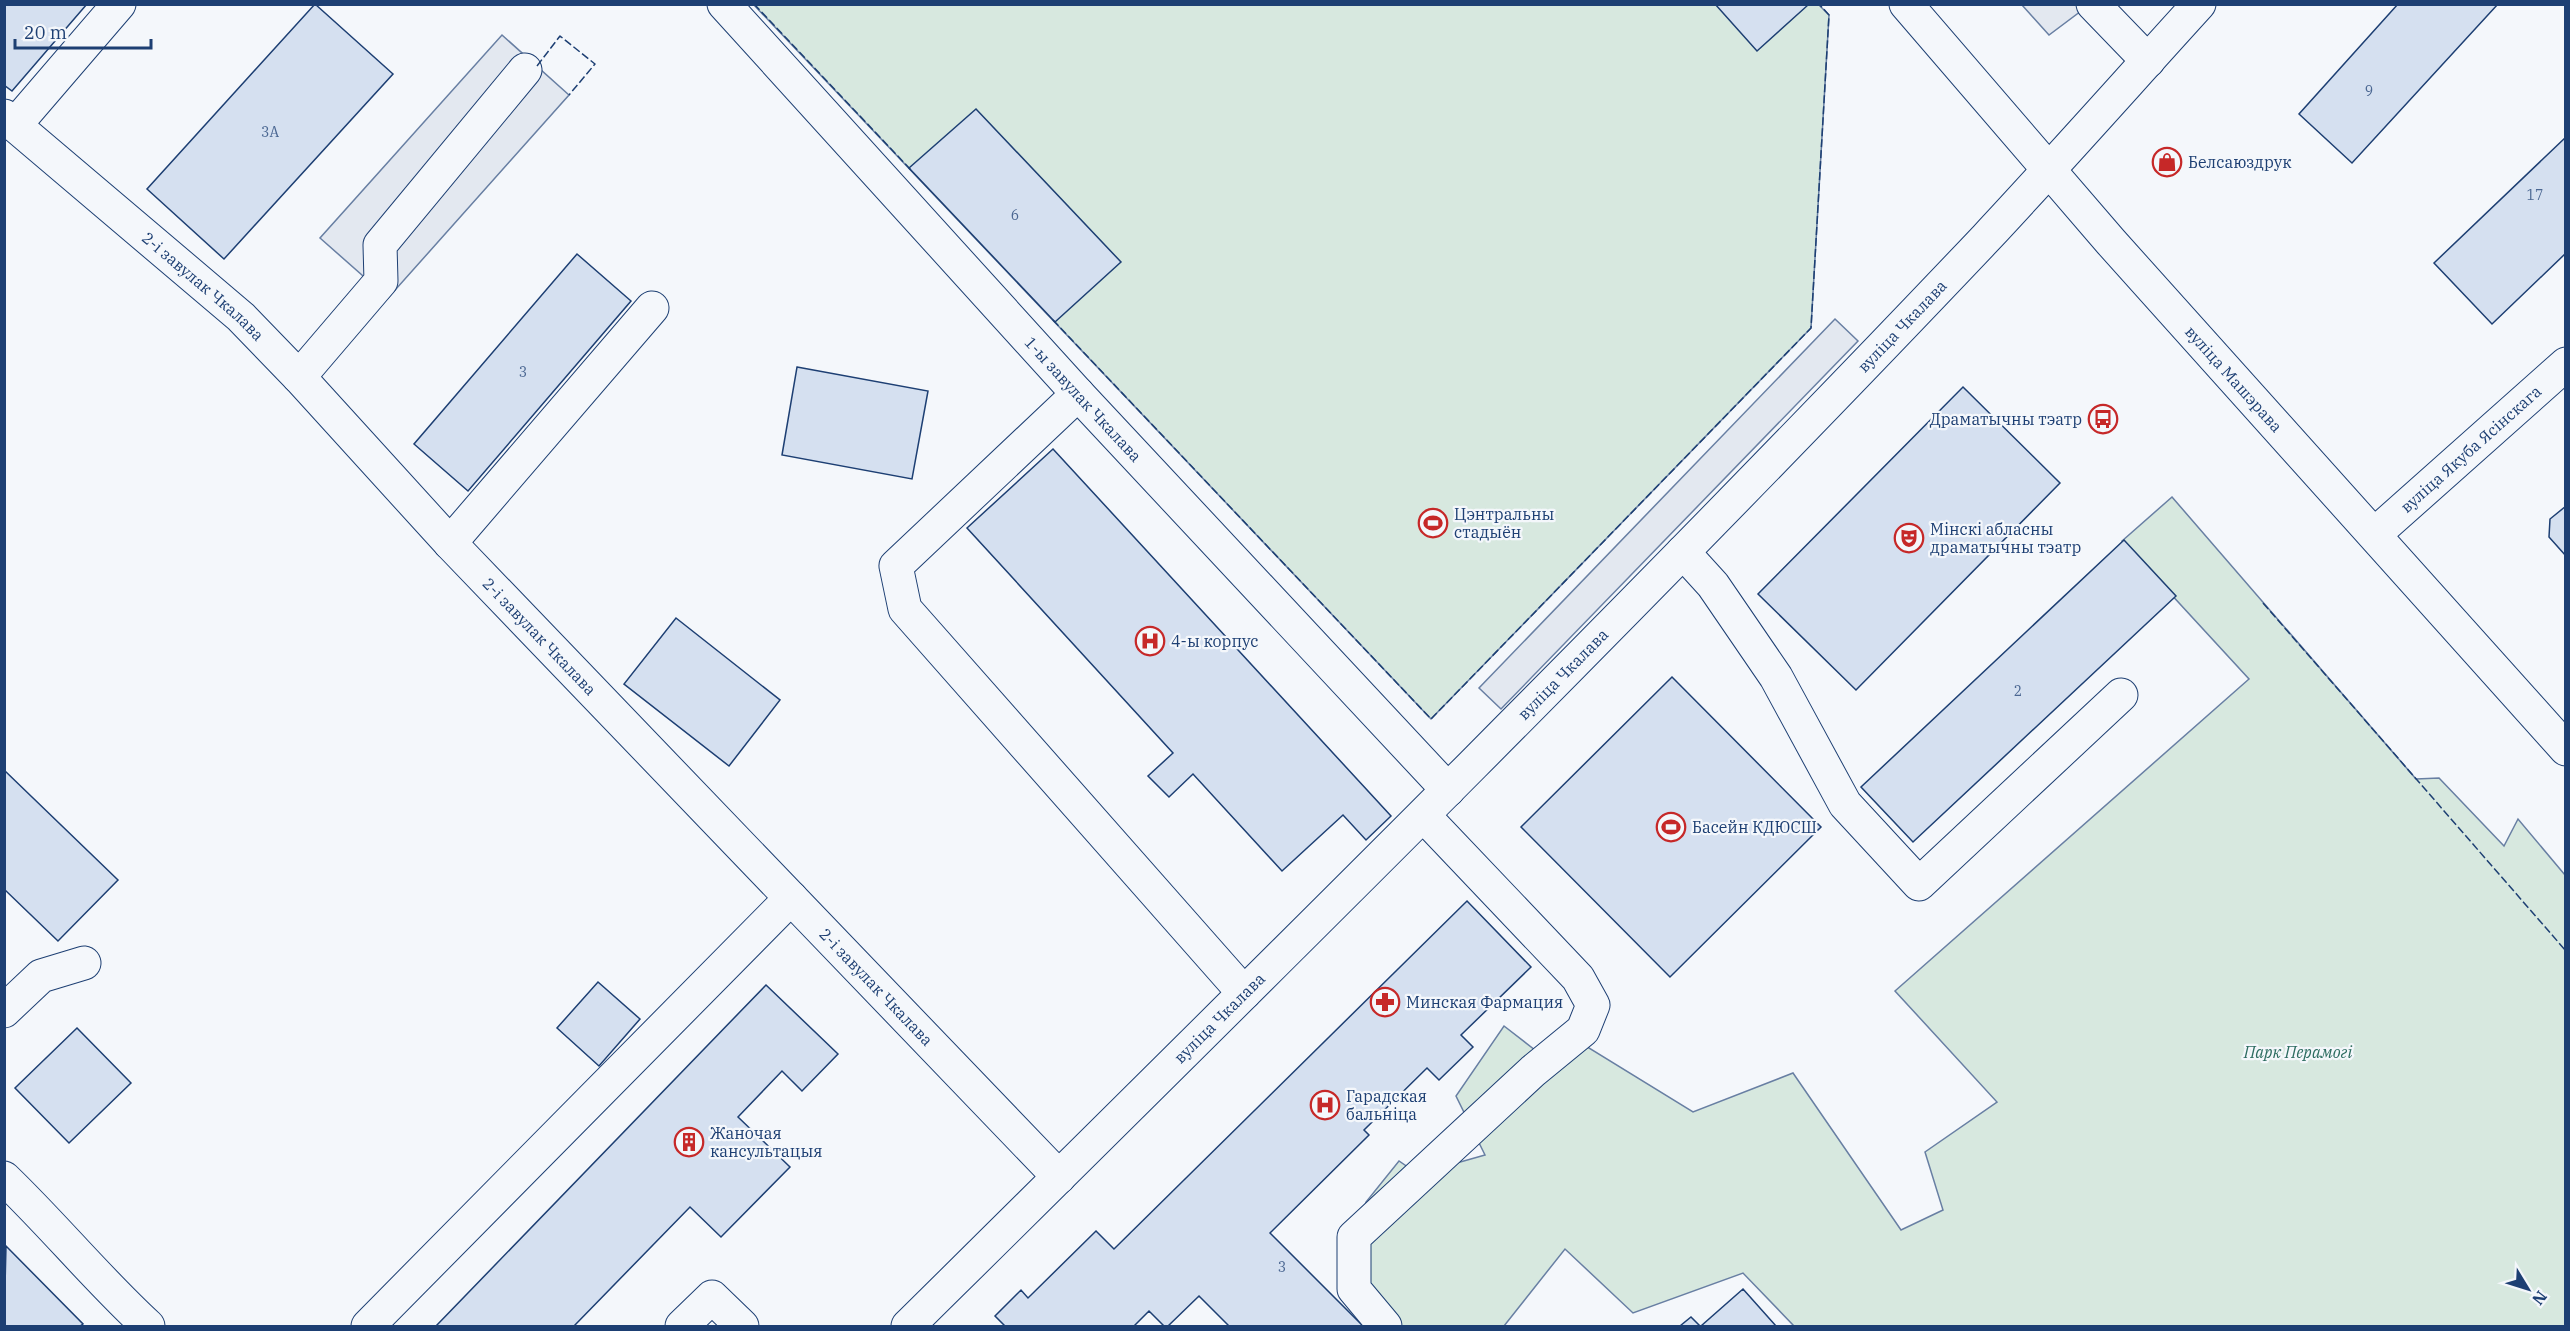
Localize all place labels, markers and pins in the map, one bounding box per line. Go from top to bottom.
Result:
shop icon: Белсаюздрук [2151,146,2183,178]
place label: Белсаюздрук [2188,152,2292,172]
bus stop icon: Драматычны тэатр [2087,403,2119,435]
place label: Драматычны тэатр [1930,409,2082,429]
place label: Цэнтральны стадыён [1454,504,1555,542]
sports icon: Цэнтральны стадыён [1417,507,1449,539]
place label: Мінскі абласны драматычны тэатр [1930,519,2081,557]
theatre icon: Мінскі абласны драматычны тэатр [1893,522,1925,554]
hospital icon: 4-ы корпус [1134,625,1166,657]
place label: 4-ы корпус [1171,631,1259,651]
sports icon: Басейн КДЮСШ [1655,811,1687,843]
place label: Басейн КДЮСШ [1692,817,1817,837]
pharmacy icon: Минская Фармация [1369,986,1401,1018]
place label: Минская Фармация [1406,992,1563,1012]
place label: Гарадская бальніца [1346,1086,1427,1124]
hospital icon: Гарадская бальніца [1309,1089,1341,1121]
place label: Жаночая кансультацыя [710,1123,823,1161]
building icon: Жаночая кансультацыя [673,1126,705,1158]

